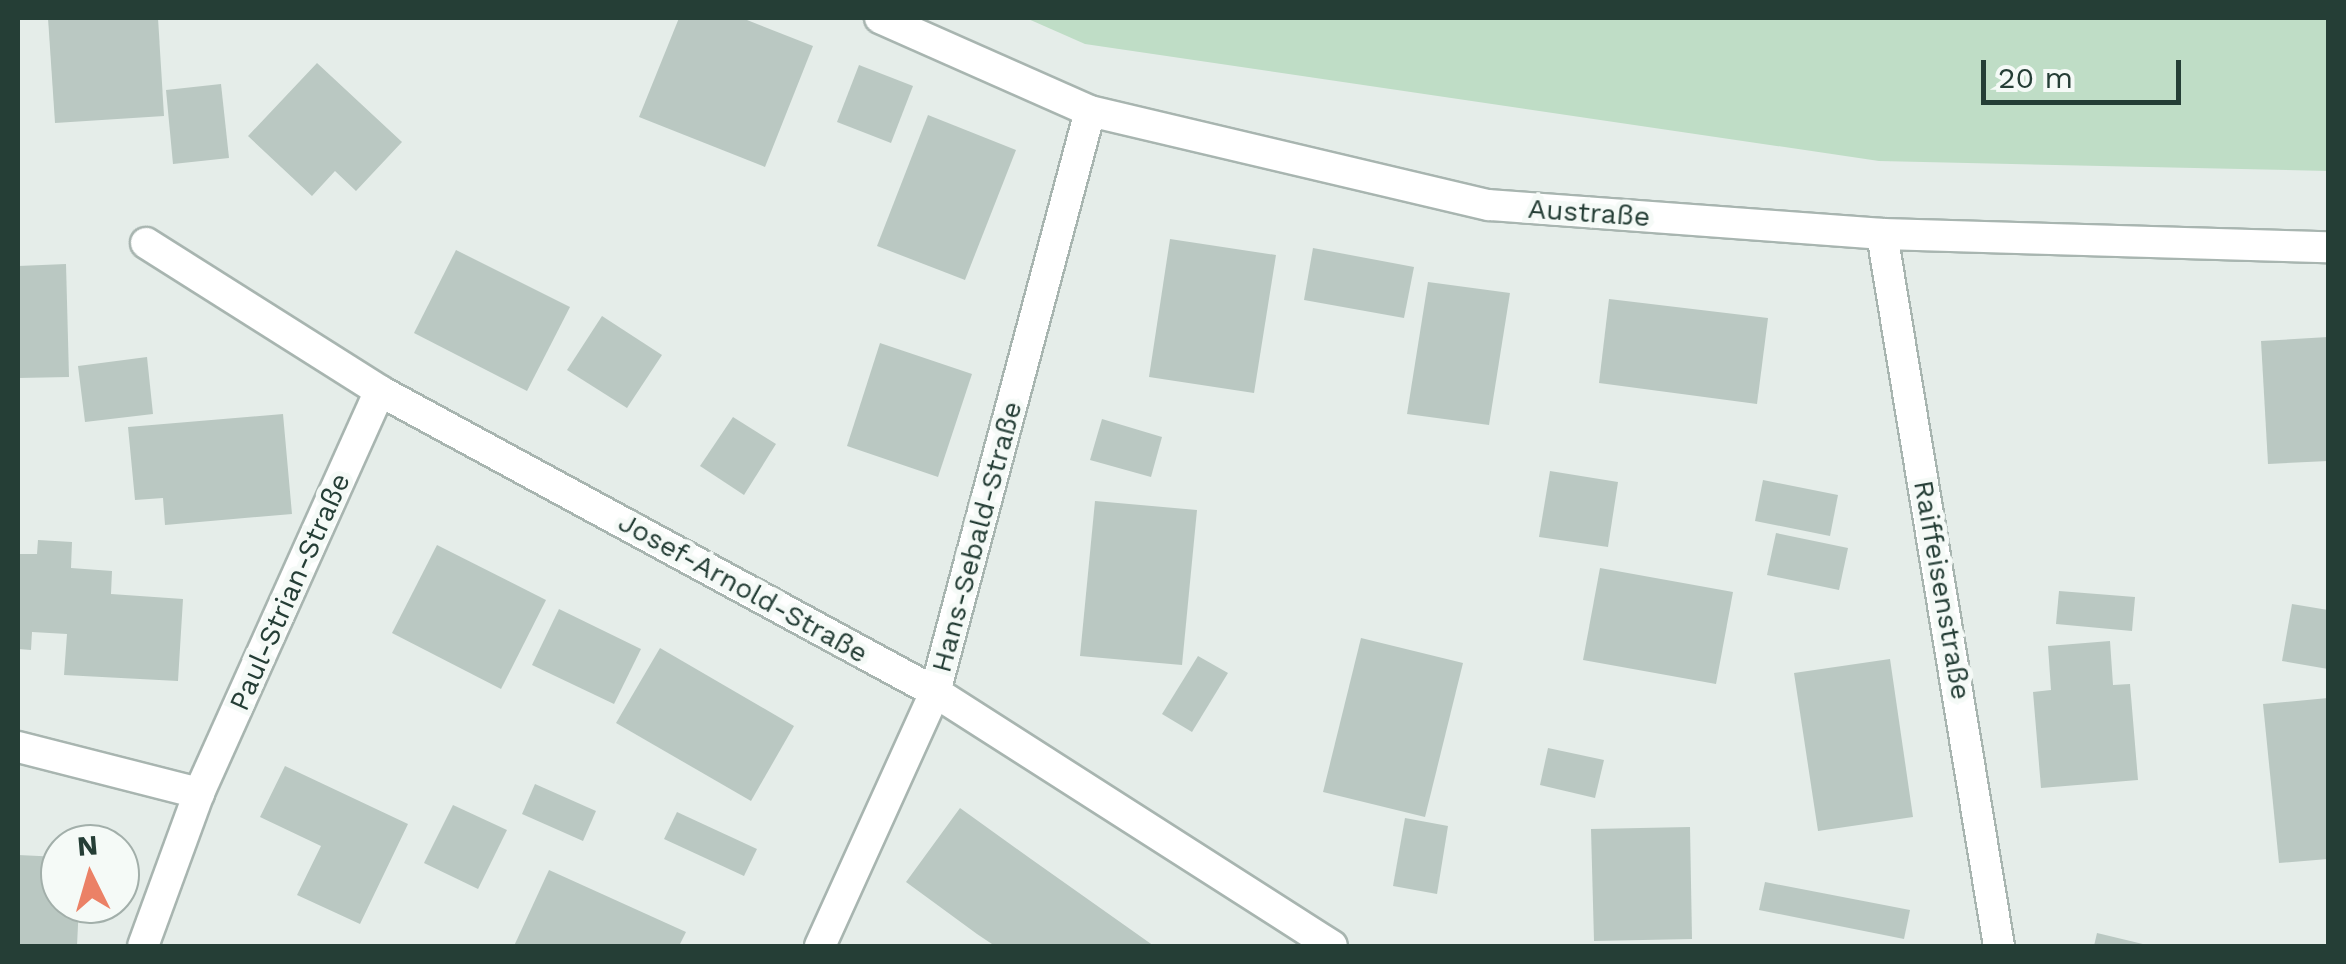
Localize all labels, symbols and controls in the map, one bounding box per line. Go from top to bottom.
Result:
scale bar [1986,40,2186,102]
text: 20 m [1998,60,2073,95]
street label: Austraße [1527,192,1651,234]
street label: Hans-Sebald-Straße [925,398,1029,676]
street label: Paul-Strian-Straße [222,468,358,716]
street label: Raiffeisenstraße [1906,478,1978,702]
street label: Josef-Arnold-Straße [612,505,874,671]
north arrow [40,824,140,924]
text: N [76,828,99,863]

